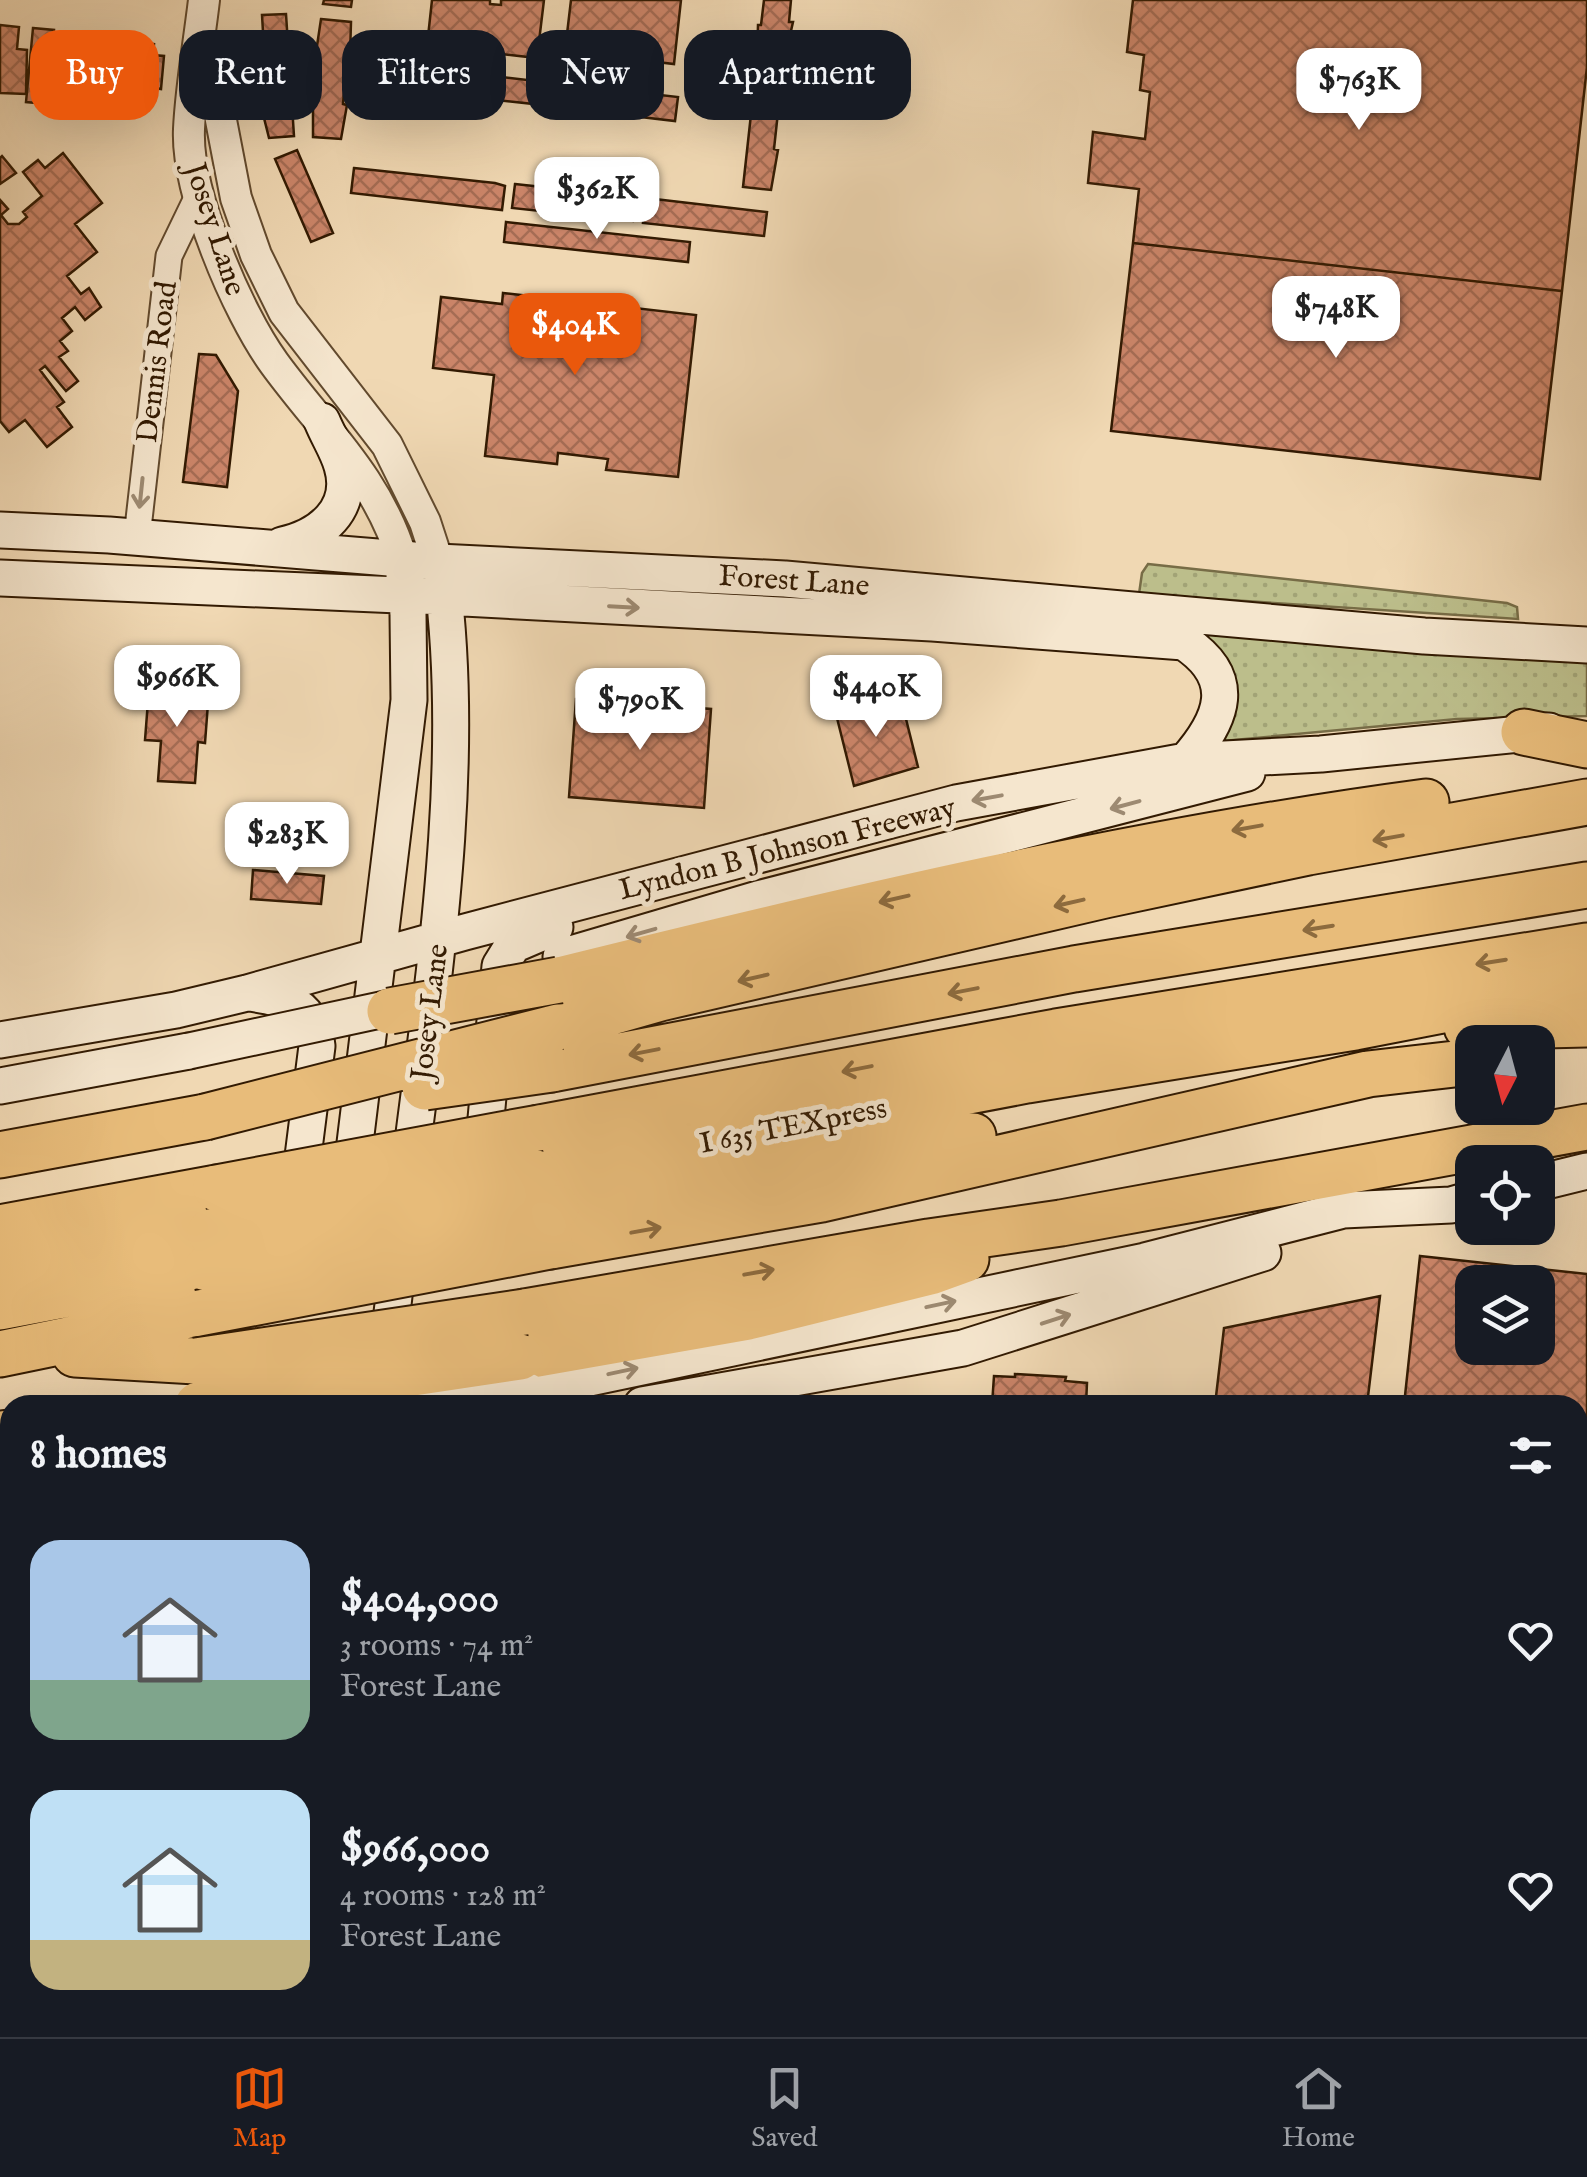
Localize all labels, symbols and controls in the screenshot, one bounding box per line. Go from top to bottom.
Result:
chip: Buy [30,30,159,120]
chip: Rent [179,30,322,120]
chip: Filters [342,30,506,120]
chip: New [526,30,664,120]
chip: Apartment [684,30,911,120]
pin: $763K [1289,48,1429,133]
text: $763K [1318,60,1400,101]
street label: Josey Lane [174,156,253,301]
pin: $362K [527,157,667,242]
text: $362K [556,169,638,210]
pin: $748K [1266,276,1406,361]
street label: Dennis Road [129,278,187,445]
text: $748K [1294,288,1378,329]
pin: $404K [505,293,645,378]
text: $404K [531,305,619,346]
one-way arrow [131,476,150,508]
street label: Forest Lane [717,558,871,606]
one-way arrow [608,598,640,617]
pin: $966K [107,645,247,730]
pin: $440K [806,655,946,740]
text: $966K [136,657,218,698]
text: $440K [832,667,920,708]
pin: $790K [570,668,710,753]
text: $790K [597,680,683,721]
one-way arrow [972,789,1004,808]
street label: Lyndon B Johnson Freeway [615,790,960,910]
one-way arrow [1110,797,1141,816]
pin: $283K [217,802,357,887]
text: $283K [247,814,327,855]
one-way arrow [1232,820,1264,839]
one-way arrow [1372,829,1404,848]
one-way arrow [879,891,911,909]
one-way arrow [1054,895,1086,913]
one-way arrow [1302,919,1335,938]
one-way arrow [626,924,658,943]
street label: Josey Lane [403,942,458,1086]
one-way arrow [1475,953,1507,972]
one-way arrow [738,970,770,988]
one-way arrow [948,982,980,1001]
north arrow [1455,1025,1555,1125]
map controls [1455,1025,1555,1365]
one-way arrow [628,1043,661,1062]
one-way arrow [841,1060,873,1079]
street label: I 635 TEXpress [697,1090,890,1164]
button: locate [1455,1145,1555,1245]
one-way arrow [629,1220,662,1239]
one-way arrow [742,1262,775,1281]
button: layers [1455,1265,1555,1365]
one-way arrow [924,1293,956,1312]
one-way arrow [1040,1308,1071,1326]
one-way arrow [606,1360,638,1379]
icon: filters [1503,1428,1558,1483]
text: 8 homes [30,1429,167,1482]
text: $404,000 [340,1573,499,1626]
icon: home [110,1580,230,1700]
icon: heart [1503,1613,1558,1668]
text: 3 rooms · 74 m² [340,1626,533,1667]
text: Forest Lane [340,1667,501,1708]
text: $966,000 [340,1823,490,1876]
icon: home [110,1830,230,1950]
icon: heart [1503,1863,1558,1918]
text: 4 rooms · 128 m² [340,1876,546,1917]
text: Forest Lane [340,1917,501,1958]
tab: Map [232,2061,287,2156]
tab: Saved [751,2061,818,2156]
tab: Home [1282,2061,1355,2156]

